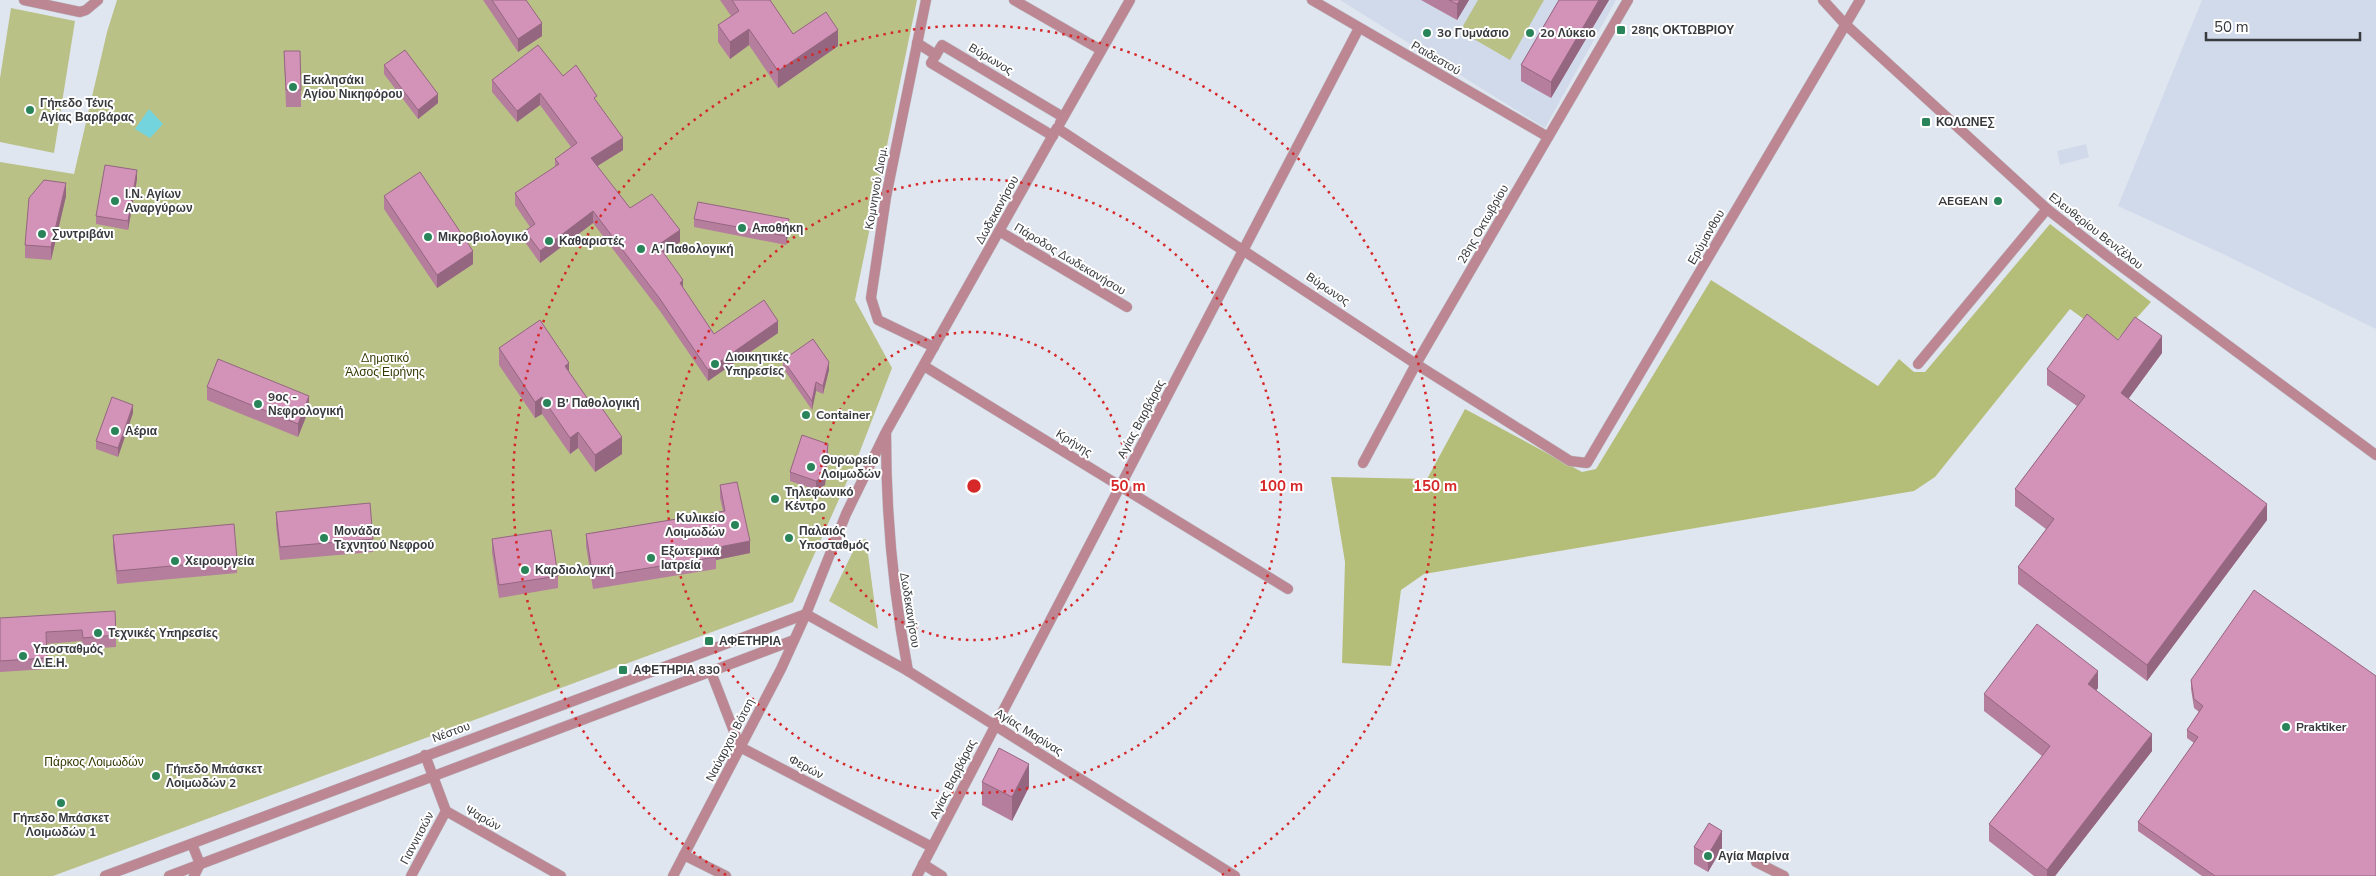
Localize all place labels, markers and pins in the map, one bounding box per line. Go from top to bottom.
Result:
place label: 28ης ΟΚΤΩΒΡΙΟΥ [1631,22,1734,38]
marker: 28ης ΟΚΤΩΒΡΙΟΥ [1615,24,1627,36]
place label: 3ο Γυμνάσιο [1437,25,1509,41]
place label: 2ο Λύκειο [1540,25,1596,41]
marker: 3ο Γυμνάσιο [1421,27,1433,39]
marker: 2ο Λύκειο [1524,27,1536,39]
place label: Εκκλησάκι Αγίου Νικηφόρου [303,72,402,102]
marker: Εκκλησάκι Αγίου Νικηφόρου [287,81,299,93]
place label: Γήπεδο Τένις Αγίας Βαρβάρας [40,95,134,125]
marker: Γήπεδο Τένις Αγίας Βαρβάρας [24,104,36,116]
place label: ΚΟΛΩΝΕΣ [1936,114,1995,130]
marker: ΚΟΛΩΝΕΣ [1920,116,1932,128]
place label: Ι.Ν. Αγίων Αναργύρων [125,186,193,216]
place label: AEGEAN [1938,193,1988,209]
marker: Ι.Ν. Αγίων Αναργύρων [109,195,121,207]
marker: AEGEAN [1992,195,2004,207]
place label: Αποθήκη [752,220,803,236]
marker: Αποθήκη [736,222,748,234]
place label: Συντριβάνι [52,226,114,242]
marker: Συντριβάνι [36,228,48,240]
place label: Μικροβιολογικό [438,229,528,245]
marker: Μικροβιολογικό [422,231,434,243]
place label: Καθαριστές [559,233,625,249]
marker: Καθαριστές [543,235,555,247]
place label: Α' Παθολογική [651,241,734,257]
marker: Α' Παθολογική [635,243,647,255]
place label: Διοικητικές Υπηρεσίες [725,349,789,379]
marker: Διοικητικές Υπηρεσίες [709,358,721,370]
place label: 9ος - Νεφρολογική [268,389,344,419]
place label: Β' Παθολογική [557,395,640,411]
marker: Β' Παθολογική [541,397,553,409]
marker: 9ος - Νεφρολογική [252,398,264,410]
place label: Container [816,407,870,423]
marker: Container [800,409,812,421]
place label: Αέρια [125,423,158,439]
marker: Αέρια [109,425,121,437]
place label: Θυρωρείο Λοιμωδών [821,452,881,482]
marker: Θυρωρείο Λοιμωδών [805,461,817,473]
centre of rings [965,477,983,495]
place label: Τηλεφωνικό Κέντρο [785,484,854,514]
marker: Τηλεφωνικό Κέντρο [769,493,781,505]
place label: Κυλικείο Λοιμωδών [665,510,725,540]
marker: Κυλικείο Λοιμωδών [729,519,741,531]
place label: Μονάδα Τεχνητού Νεφρού [334,523,434,553]
place label: Παλαιός Υποσταθμός [799,523,869,553]
marker: Μονάδα Τεχνητού Νεφρού [318,532,330,544]
marker: Παλαιός Υποσταθμός [783,532,795,544]
place label: Εξωτερικά Ιατρεία [661,543,720,573]
marker: Εξωτερικά Ιατρεία [645,552,657,564]
place label: Χειρουργεία [185,553,255,569]
marker: Χειρουργεία [169,555,181,567]
place label: Καρδιολογική [535,562,614,578]
marker: Καρδιολογική [519,564,531,576]
place label: Τεχνικές Υπηρεσίες [108,625,218,641]
marker: Τεχνικές Υπηρεσίες [92,627,104,639]
place label: ΑΦΕΤΗΡΙΑ [719,633,782,649]
marker: ΑΦΕΤΗΡΙΑ [703,635,715,647]
place label: Υποσταθμός Δ.Ε.Η. [33,641,103,671]
marker: Υποσταθμός Δ.Ε.Η. [17,650,29,662]
place label: ΑΦΕΤΗΡΙΑ 830 [633,662,720,678]
marker: ΑΦΕΤΗΡΙΑ 830 [617,664,629,676]
place label: Praktiker [2296,719,2347,735]
marker: Praktiker [2280,721,2292,733]
place label: Γήπεδο Μπάσκετ Λοιμωδών 2 [166,761,263,791]
marker: Γήπεδο Μπάσκετ Λοιμωδών 2 [150,770,162,782]
marker: Γήπεδο Μπάσκετ Λοιμωδών 1 [55,797,67,809]
place label: Γήπεδο Μπάσκετ Λοιμωδών 1 [13,810,110,840]
place label: Αγία Μαρίνα [1718,848,1790,864]
marker: Αγία Μαρίνα [1702,850,1714,862]

